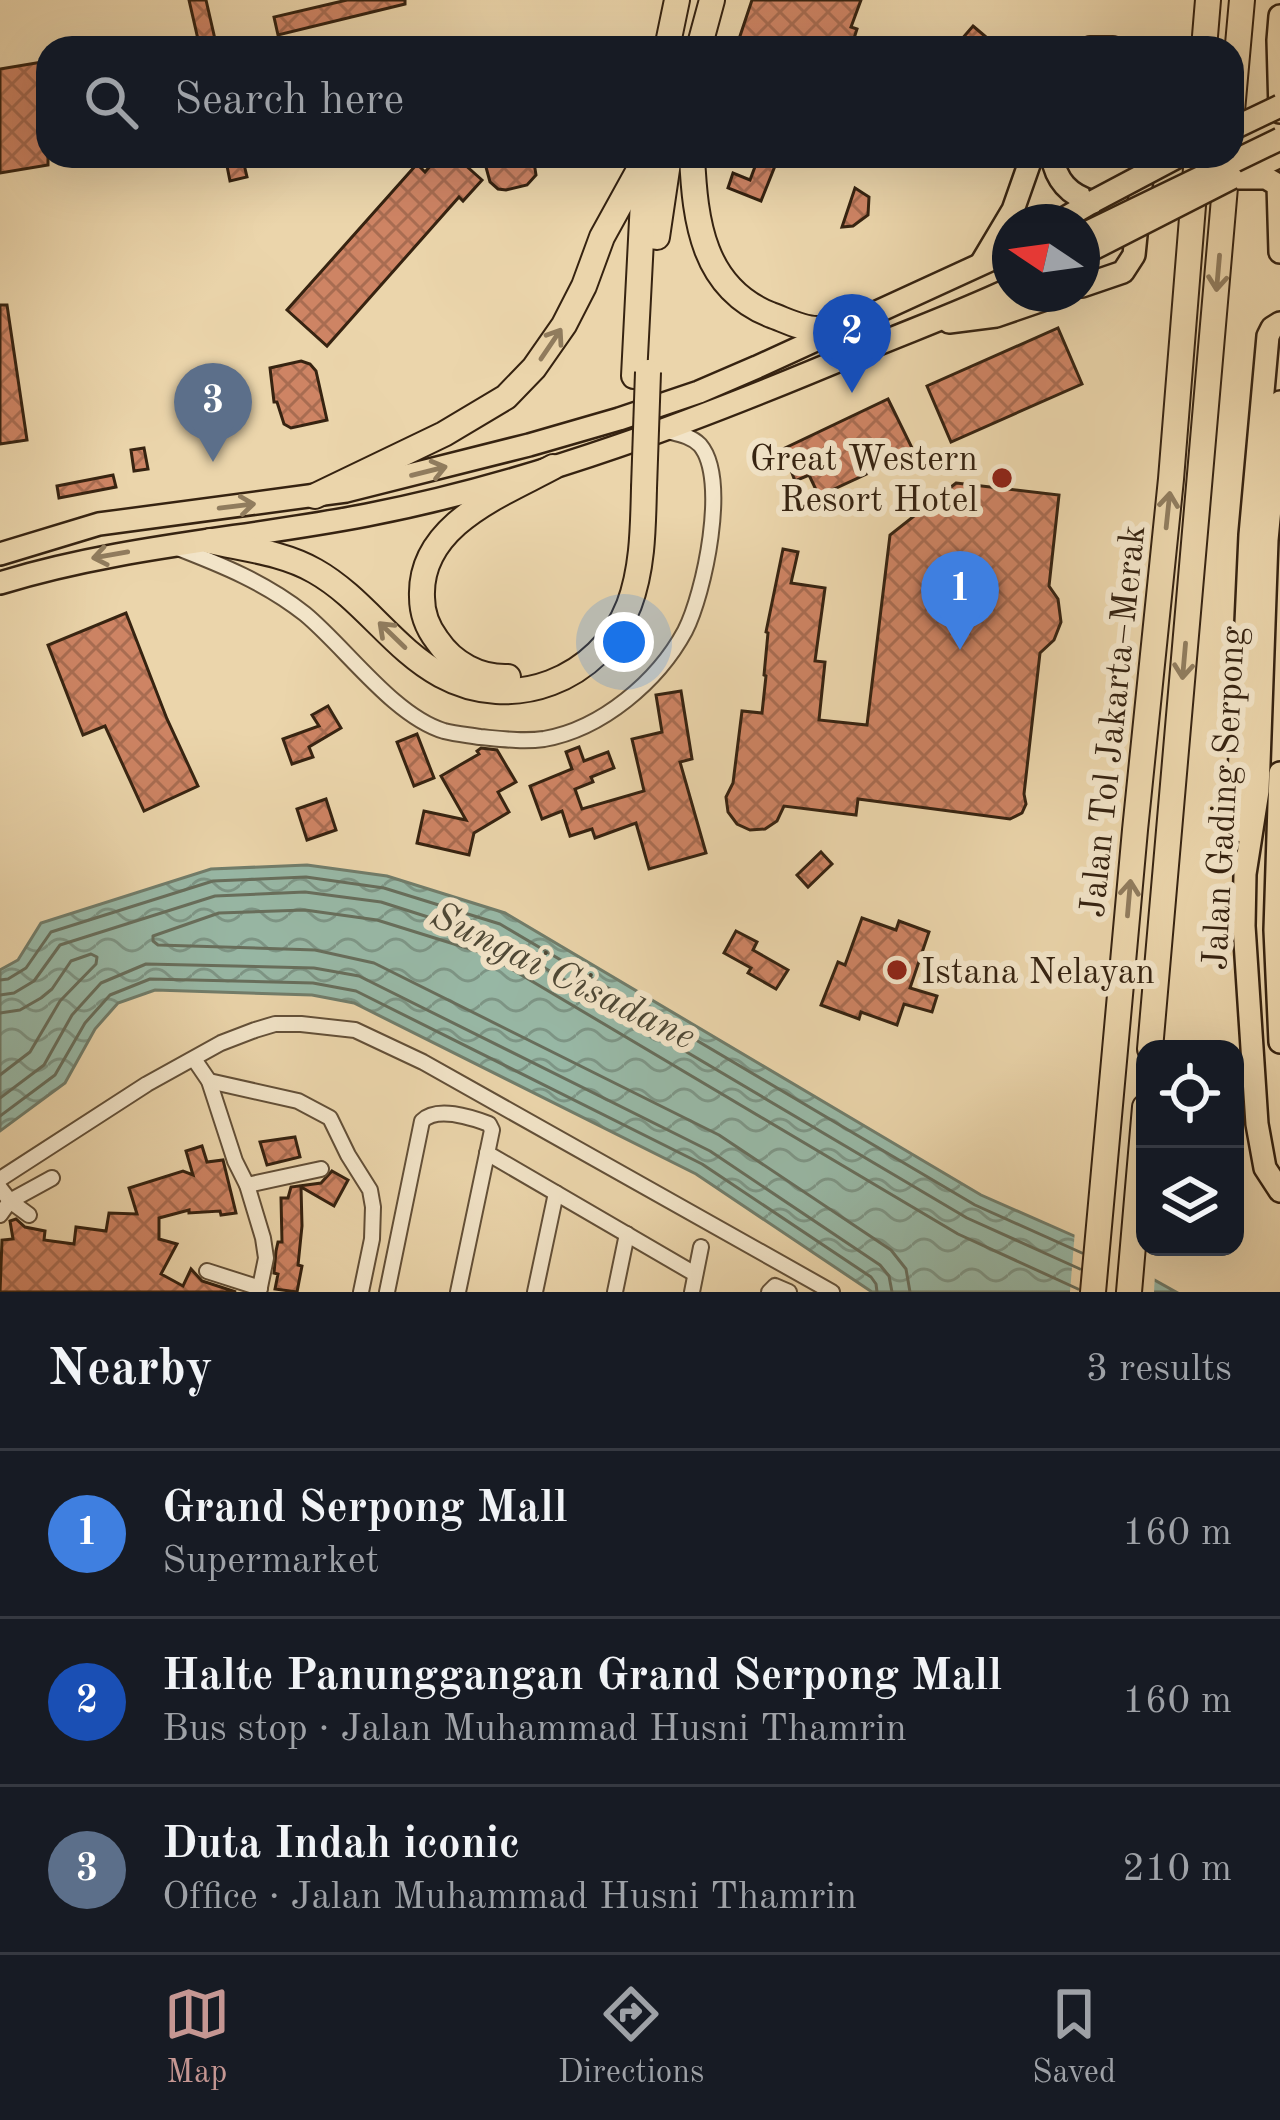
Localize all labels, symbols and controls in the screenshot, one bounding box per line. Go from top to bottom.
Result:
search box [36,36,1244,168]
icon: search [78,69,144,135]
text: Search here [174,79,404,124]
north arrow [992,204,1100,312]
one-way arrow [1206,252,1229,291]
pin: 2 [813,294,891,393]
one-way arrow [538,328,563,361]
pin: 3 [174,363,252,462]
place label: Great Western Resort Hotel [750,443,978,520]
one-way arrow [409,458,447,480]
marker: Great Western Resort Hotel [989,465,1015,491]
one-way arrow [1157,491,1180,530]
one-way arrow [217,494,256,516]
street label: Jalan Tol Jakarta–Merak [1076,523,1153,919]
one-way arrow [91,544,130,567]
pin: 1 [921,551,999,650]
your location [594,612,654,672]
one-way arrow [378,621,408,649]
street label: Jalan Gading Serpong [1199,625,1253,971]
one-way arrow [1172,641,1195,680]
one-way arrow [1118,879,1141,918]
water label: Sungai Cisadane [424,896,701,1058]
place label: Istana Nelayan [921,956,1155,992]
marker: Istana Nelayan [884,957,910,983]
map controls [1136,1040,1244,1256]
button: locate [1136,1040,1244,1148]
button: layers [1136,1148,1244,1256]
text: Nearby [48,1345,213,1396]
text: 3 results [1086,1350,1232,1389]
text: Grand Serpong Mall [162,1487,568,1532]
text: 1 [76,1514,98,1553]
text: 160 m [1122,1514,1232,1553]
text: Supermarket [162,1542,379,1581]
text: Halte Panunggangan Grand Serpong Mall [162,1655,1002,1700]
text: 2 [76,1682,98,1721]
text: 160 m [1122,1682,1232,1721]
text: Bus stop · Jalan Muhammad Husni Thamrin [162,1710,907,1749]
text: Duta Indah iconic [162,1823,520,1868]
text: 3 [76,1850,98,1889]
text: 210 m [1122,1850,1232,1889]
text: Office · Jalan Muhammad Husni Thamrin [162,1878,857,1917]
tab: Map [164,1981,230,2094]
tab: Directions [558,1981,704,2094]
tab: Saved [1032,1981,1116,2094]

